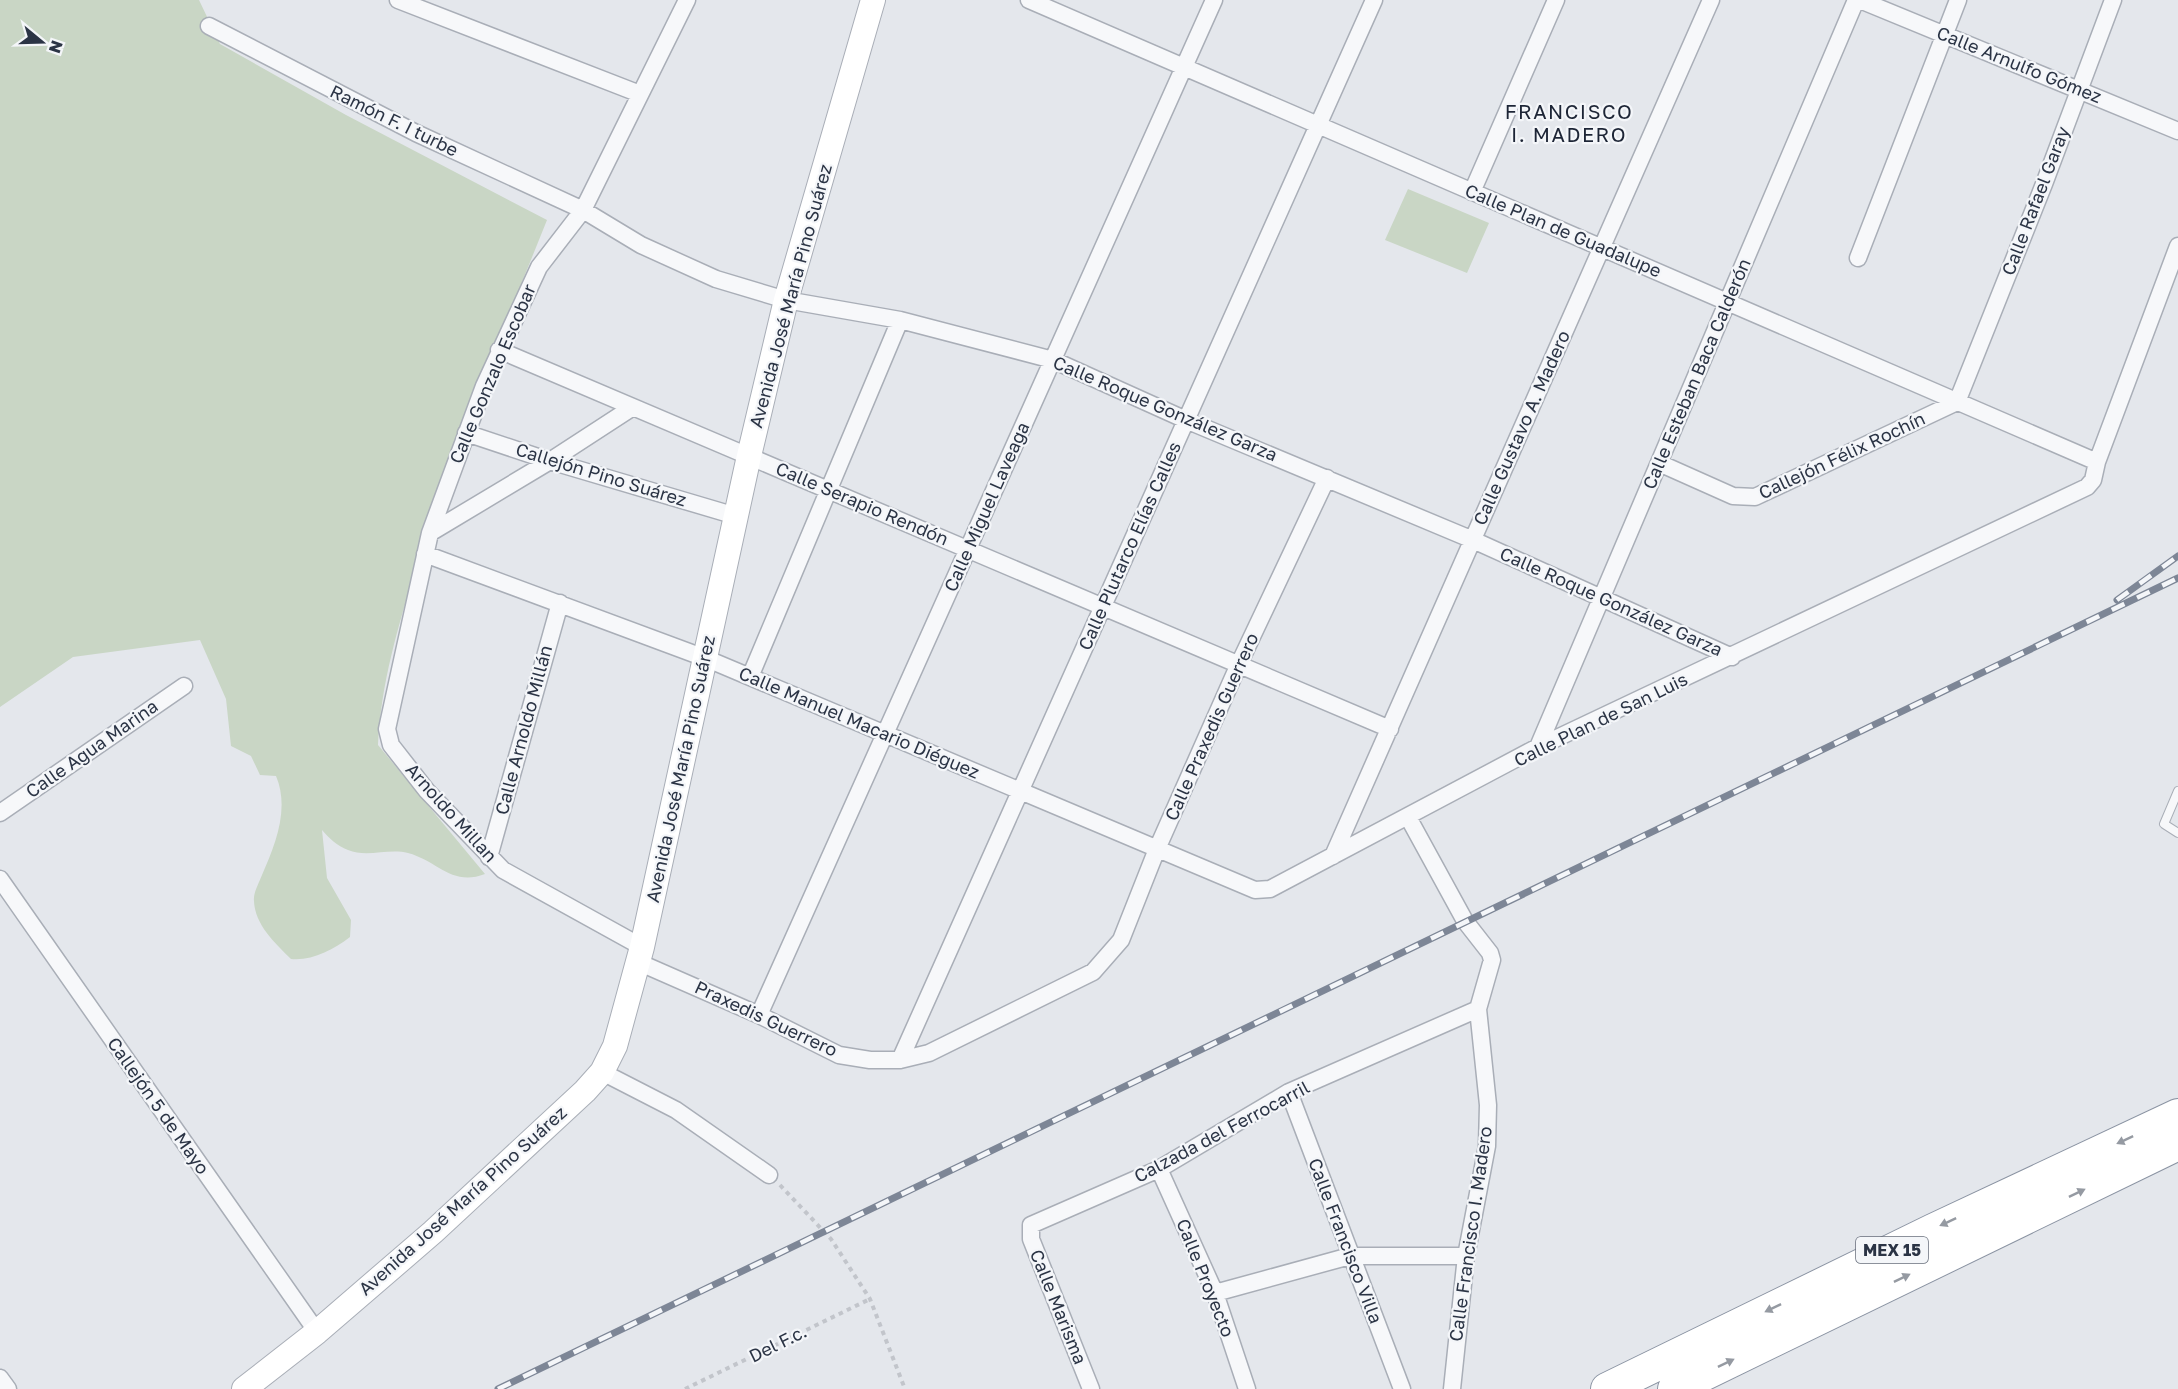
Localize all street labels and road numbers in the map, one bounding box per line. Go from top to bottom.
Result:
street label: Calle Arnulfo Gómez [1934,21,2105,107]
street label: Ramón F. I turbe [327,80,462,161]
street label: Calle Rafael Garay [1997,123,2074,278]
street label: Avenida José María Pino Suárez [744,161,836,430]
street label: Calle Plan de Guadalupe [1462,179,1665,281]
street label: Calle Esteban Baca Calderón [1637,255,1755,492]
street label: Calle Gonzalo Escobar [444,281,540,467]
street label: Calle Gustavo A. Madero [1468,327,1574,528]
street label: Calle Roque González Garza [1050,351,1281,465]
street label: Callejón Félix Rochín [1755,407,1928,503]
street label: Calle Miguel Laveaga [939,418,1033,595]
street label: Callejón Pino Suárez [513,438,689,510]
street label: Calle Plutarco Elías Calles [1073,438,1185,653]
street label: Calle Serapio Rendón [773,457,952,549]
street label: Calle Roque González Garza [1497,542,1726,660]
street label: Calle Praxedis Guerrero [1160,629,1262,824]
street label: Avenida José María Pino Suárez [641,633,719,904]
street label: Calle Arnoldo Millán [490,643,556,817]
street label: Calle Manuel Macario Diéguez [736,661,983,783]
street label: Calle Plan de San Luis [1510,667,1691,771]
street label: Calle Agua Marina [21,694,162,802]
street label: Arnoldo Millan [401,758,502,866]
street label: Praxedis Guerrero [692,975,841,1061]
street label: Callejón 5 de Mayo [103,1033,214,1178]
street label: Calzada del Ferrocarril [1130,1075,1313,1187]
street label: Avenida José María Pino Suárez [354,1101,571,1300]
street label: Calle Francisco I. Madero [1444,1125,1496,1343]
street label: Calle Francisco Villa [1304,1155,1388,1326]
street label: Calle Proyecto [1172,1215,1240,1340]
road number: MEX 15 [1856,1237,1928,1263]
street label: Calle Marisma [1026,1246,1092,1367]
street label: Del F.c. [745,1320,810,1367]

